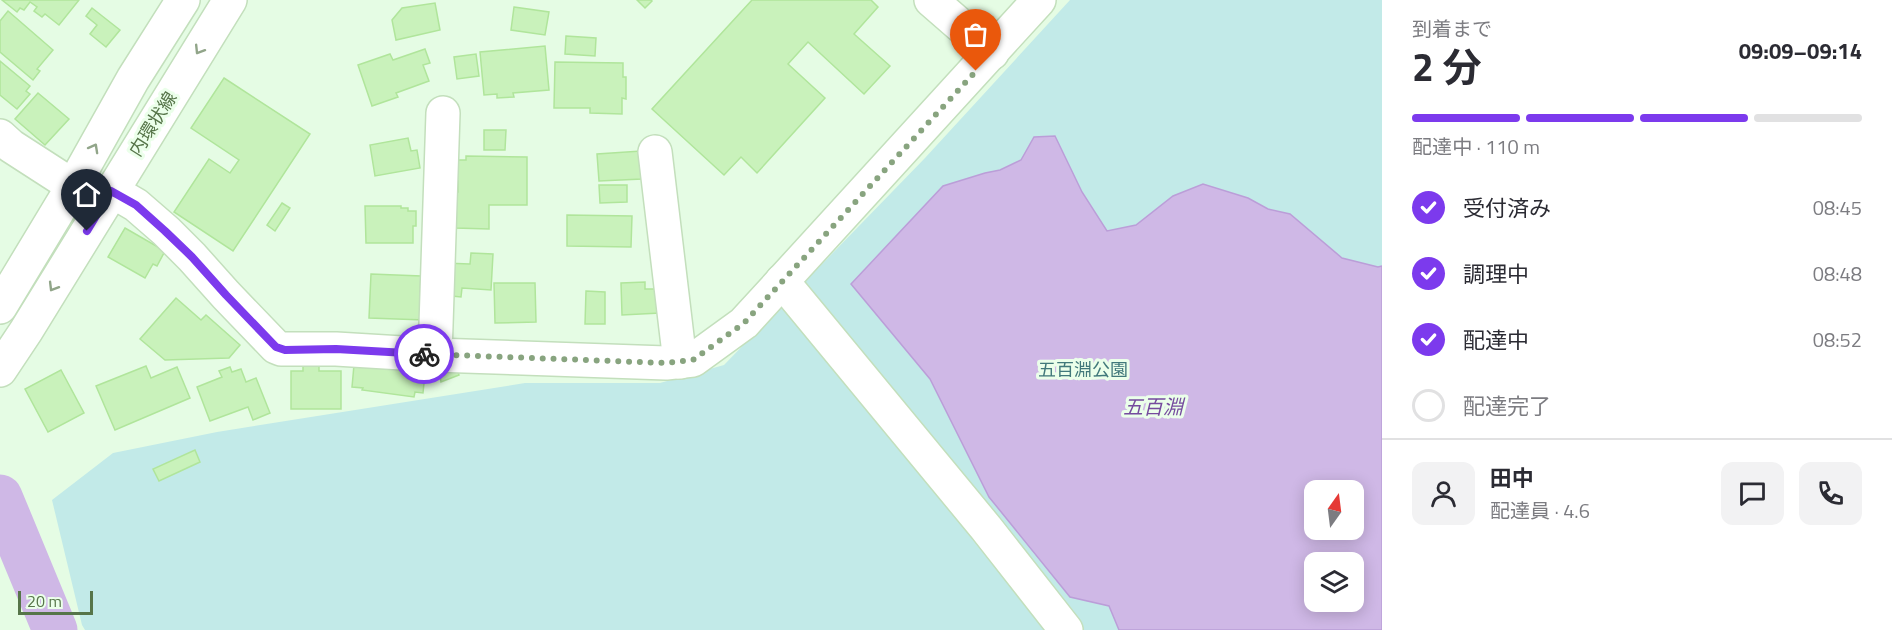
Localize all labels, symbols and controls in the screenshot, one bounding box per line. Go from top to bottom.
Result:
pin [950,9,1001,71]
text: 到着まで [1412,13,1492,44]
icon: bag [959,18,992,51]
text: 09:09–09:14 [1739,34,1862,68]
text: 2 分 [1412,37,1481,96]
one-way arrow [195,43,206,54]
street label: 内環状線 [122,86,183,161]
text: 配達中 · 110 m [1412,131,1540,162]
one-way arrow [87,144,98,154]
pin [61,169,112,231]
icon: home [70,178,103,211]
icon: check [1412,191,1445,224]
text: 受付済み [1463,191,1551,225]
text: 08:45 [1813,192,1862,223]
icon: check [1412,257,1445,290]
text: 調理中 [1463,257,1529,291]
text: 08:48 [1813,258,1862,289]
one-way arrow [48,281,60,291]
icon: check [1412,323,1445,356]
text: 配達中 [1463,323,1529,357]
courier [394,324,454,384]
text: 08:52 [1813,324,1862,355]
icon: bike [408,338,441,371]
park label: 五百淵公園 [1038,356,1128,383]
text: 配達完了 [1463,389,1551,423]
water label: 五百淵 [1123,391,1186,422]
text: 田中 [1490,461,1534,495]
button: person [1412,462,1475,525]
button: chat [1721,462,1784,525]
button: phone [1799,462,1862,525]
north arrow [1304,480,1364,540]
map controls [1304,480,1364,612]
text: 配達員 · 4.6 [1490,495,1590,526]
button: layers [1304,552,1364,612]
scale bar [18,588,93,616]
text: 20 m [27,589,62,613]

